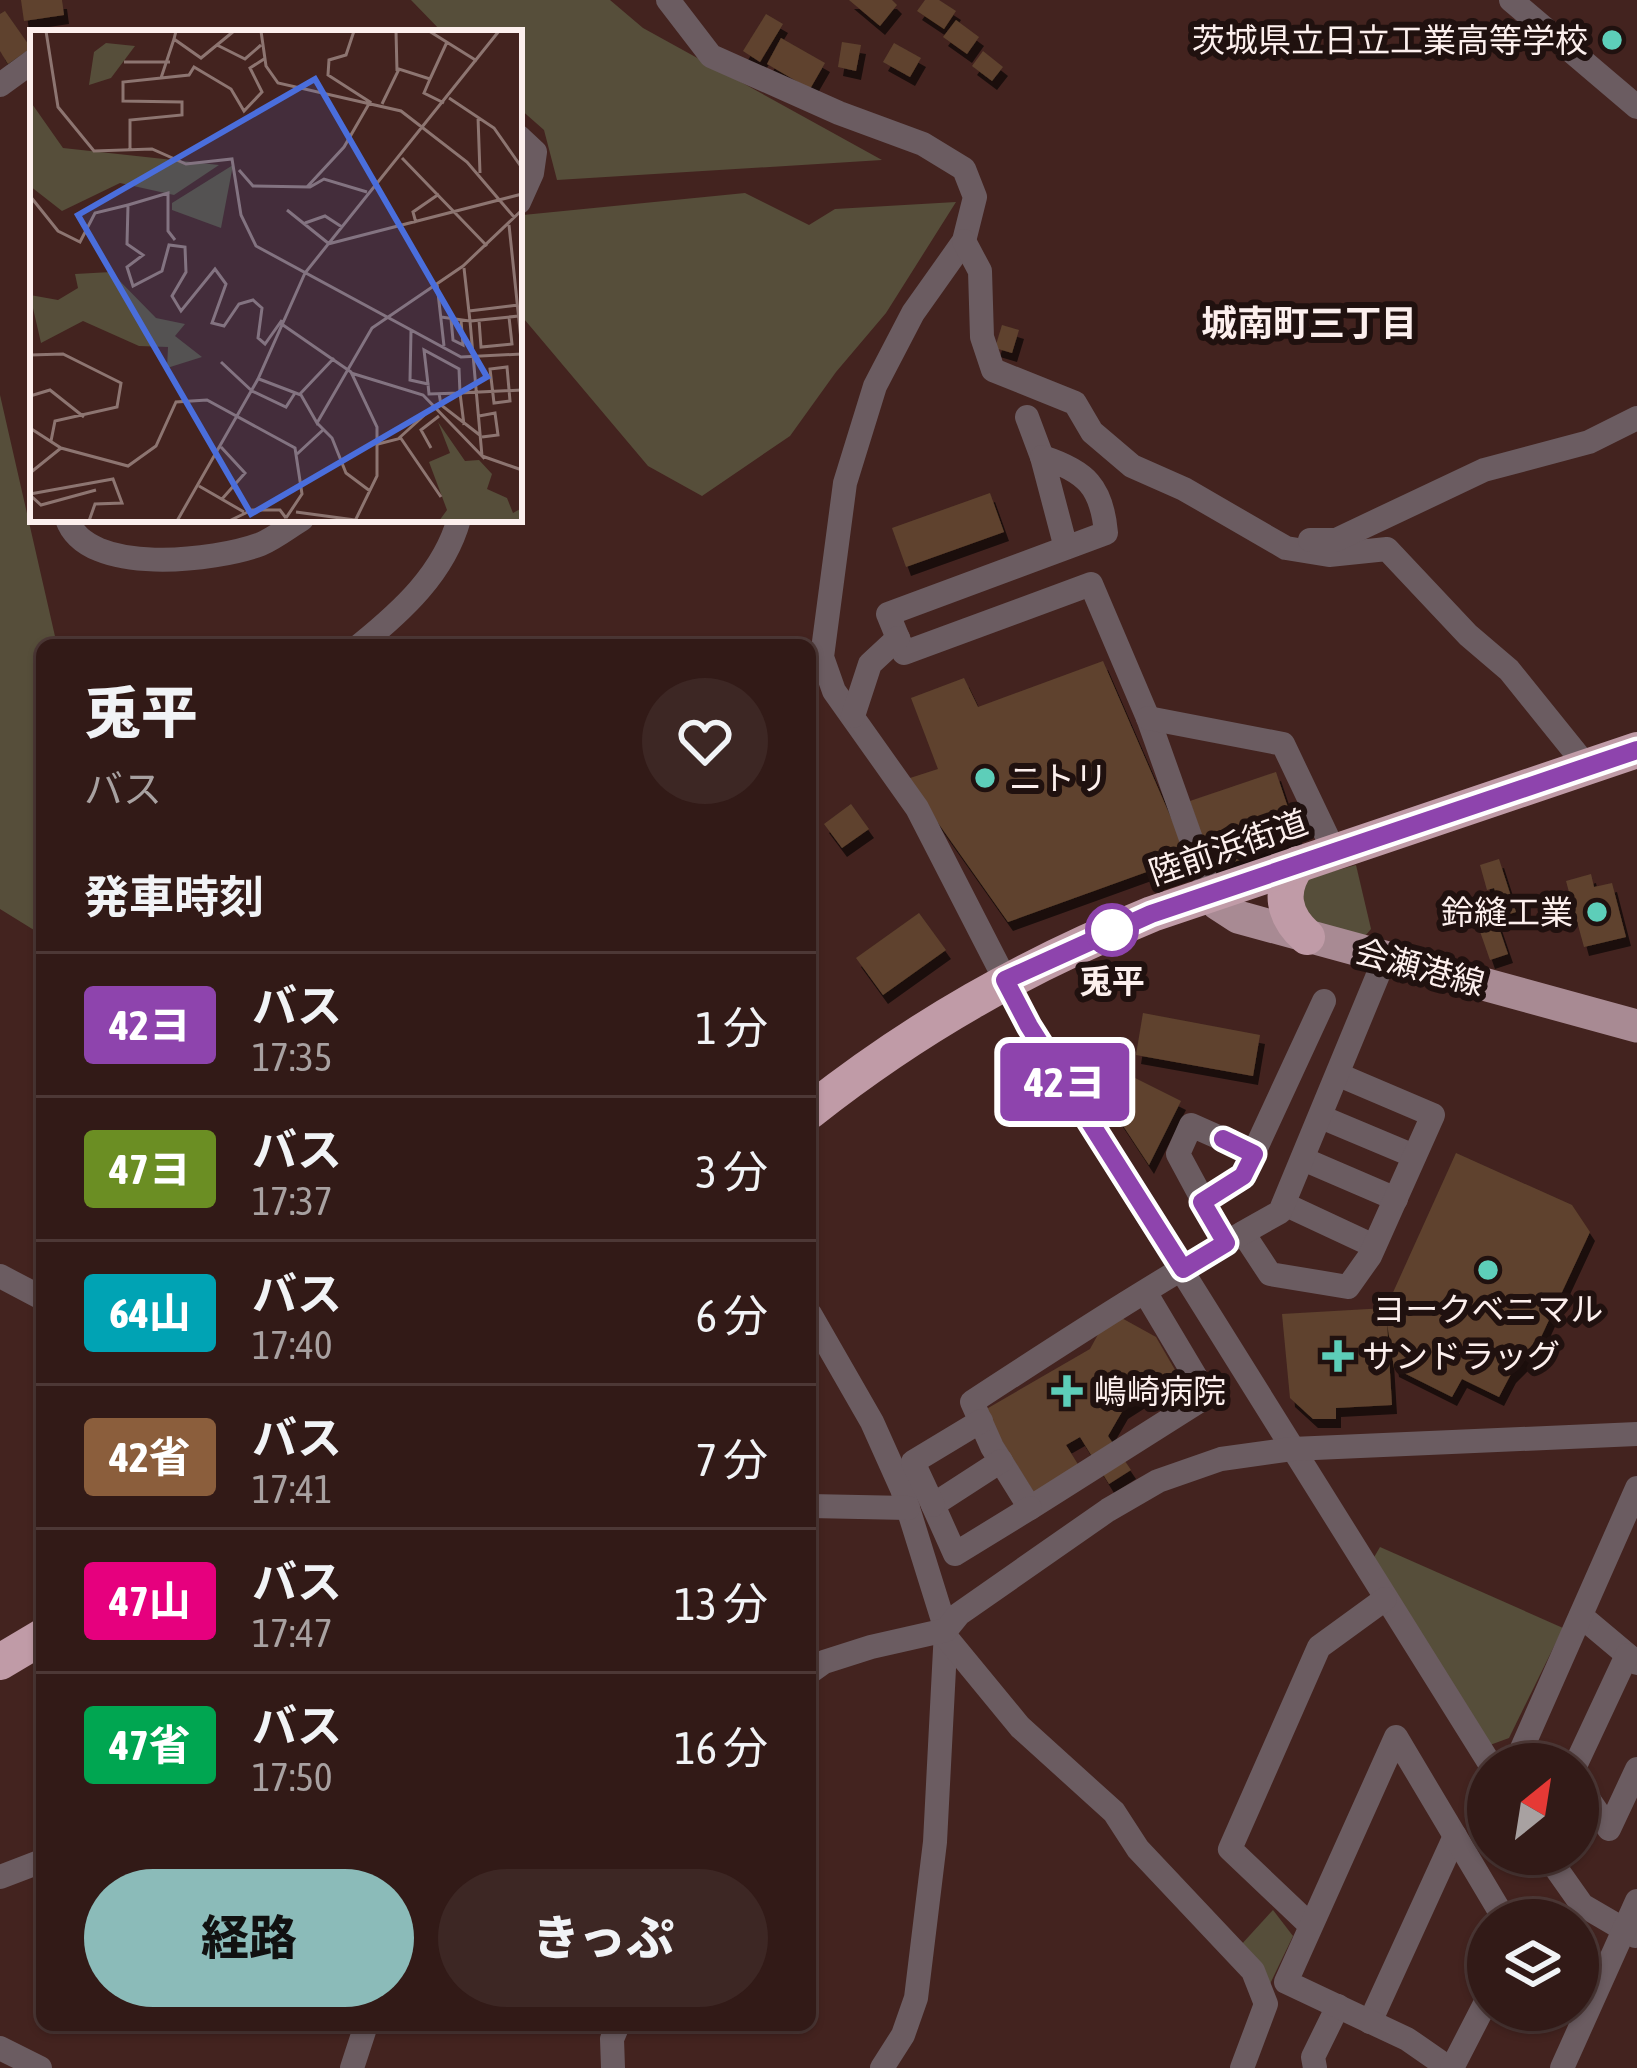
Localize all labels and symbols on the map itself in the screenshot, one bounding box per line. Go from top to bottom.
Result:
place label: 茨城県立日立工業高等学校 [1192,21,1588,59]
marker: 茨城県立日立工業高等学校 [1599,27,1625,53]
inset map [30,30,522,522]
district label: 城南町三丁目 [1201,302,1417,344]
place label: ニトリ [1009,759,1108,797]
marker: ニトリ [972,765,998,791]
street label: 陸前浜街道 [1144,802,1312,892]
place label: 鈴縫工業 [1441,893,1573,931]
marker: 鈴縫工業 [1584,899,1610,925]
marker: 兎平 [1087,905,1137,955]
street label: 会瀬港線 [1351,932,1489,1002]
place label: 兎平 [1079,962,1145,1000]
line badge: 42ヨ [996,1043,1134,1121]
marker: ヨークベニマル [1475,1257,1501,1283]
place label: ヨークベニマル [1373,1290,1604,1328]
place label: サンドラッグ [1362,1337,1560,1375]
marker: サンドラッグ [1325,1343,1351,1369]
place label: 嶋崎病院 [1094,1372,1226,1410]
marker: 嶋崎病院 [1051,1375,1083,1407]
north arrow [1467,1743,1599,1875]

